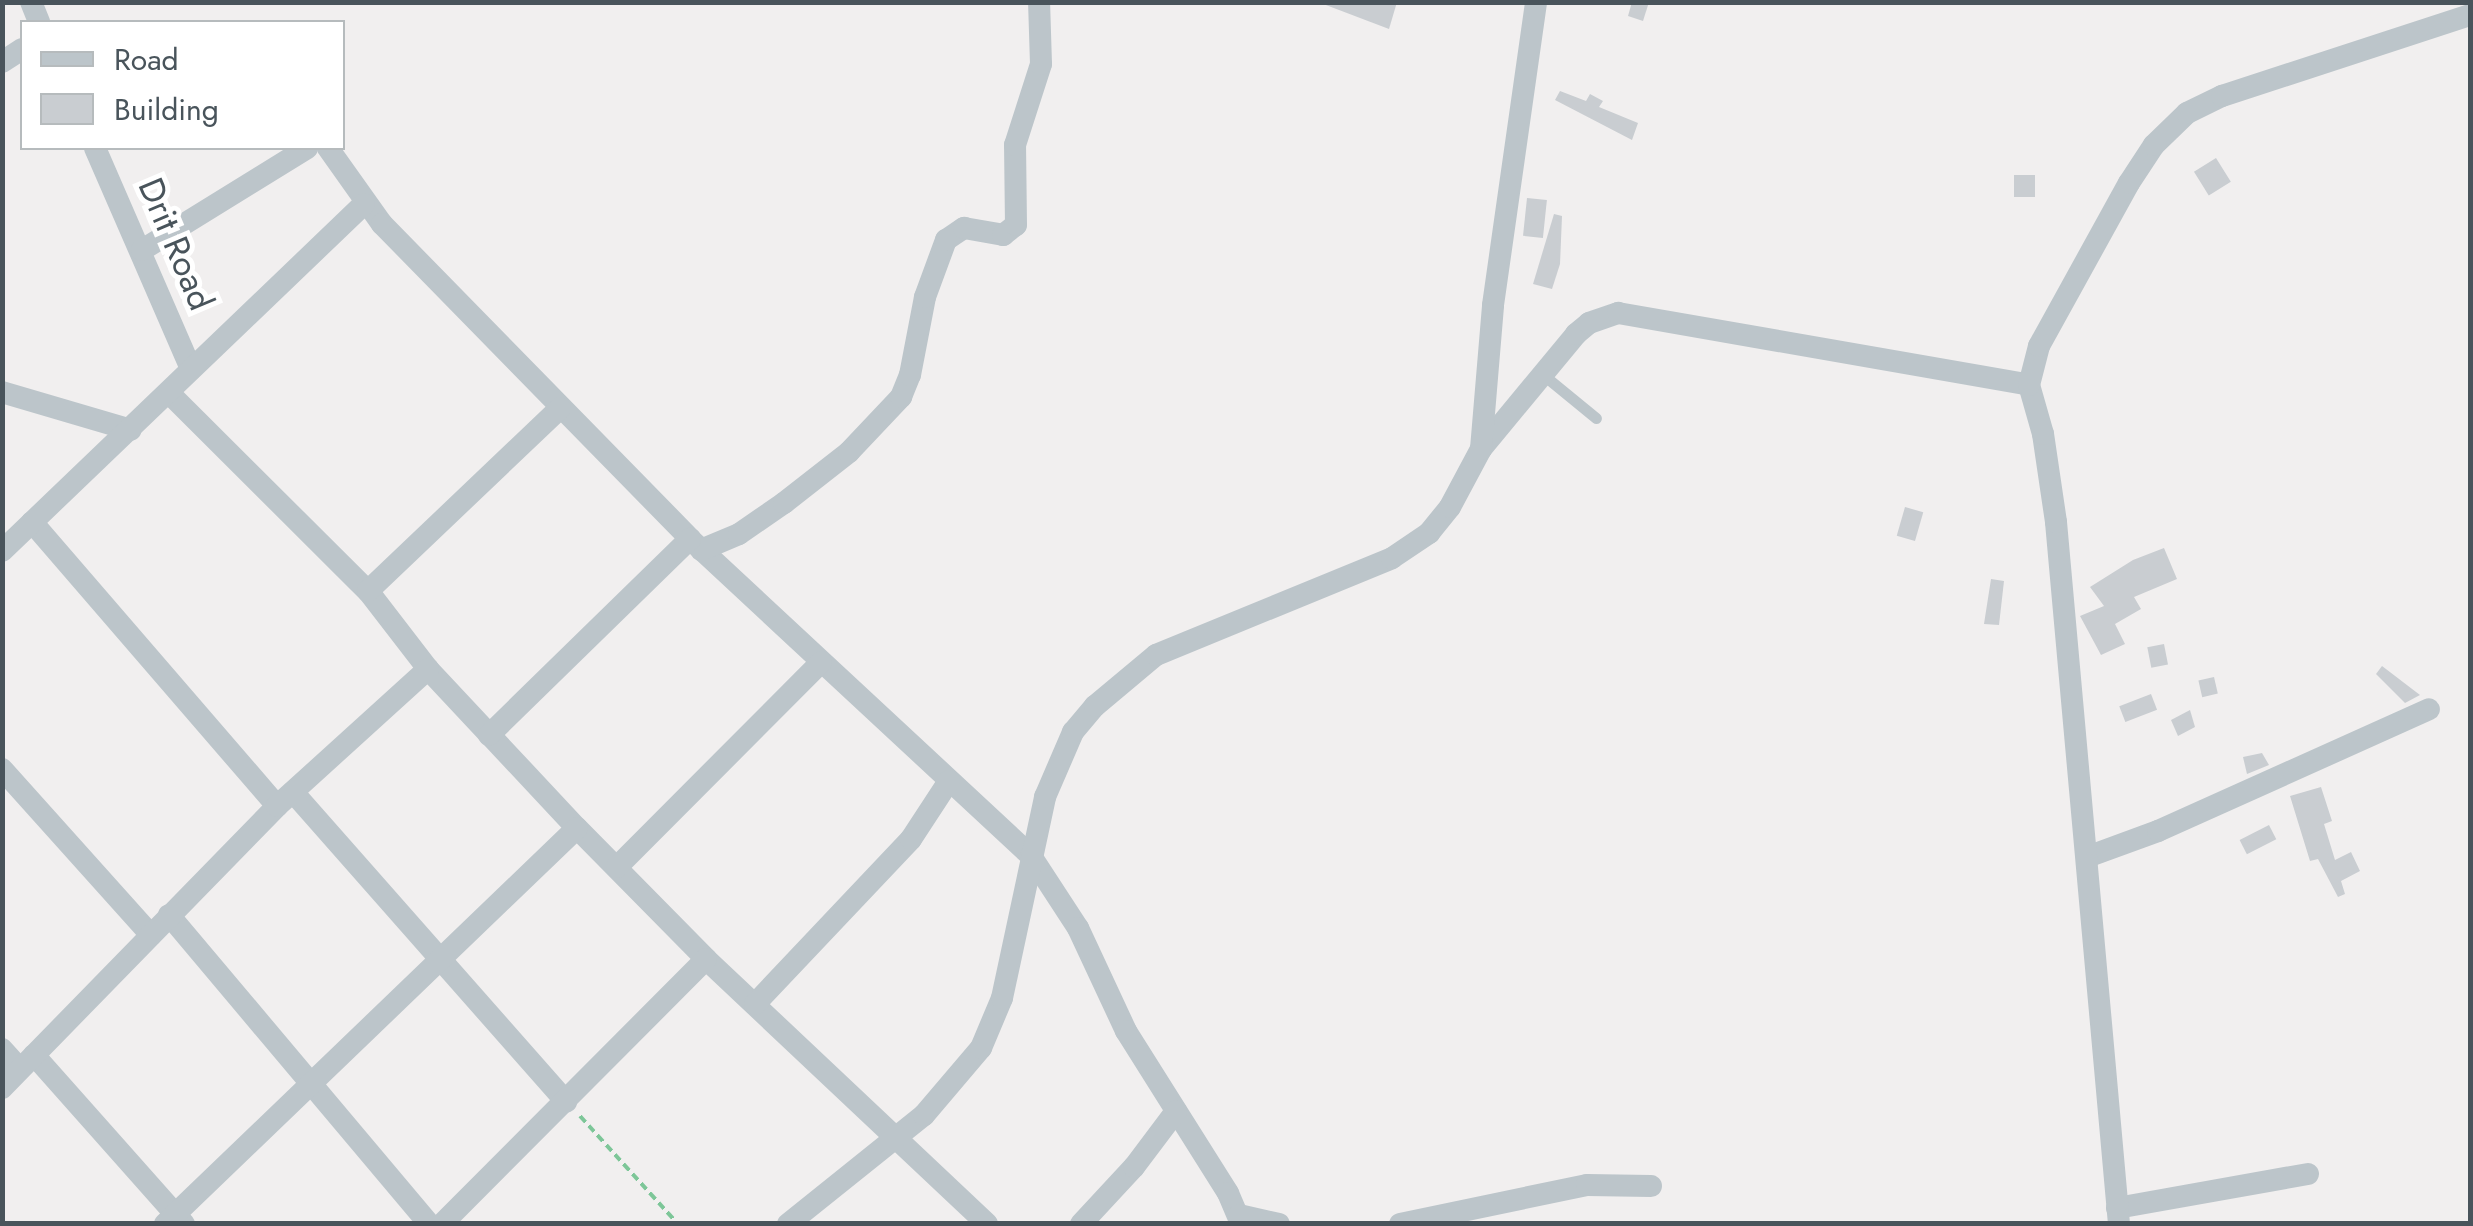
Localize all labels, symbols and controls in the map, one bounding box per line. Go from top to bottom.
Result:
legend [20,20,345,150]
text: Road [114,38,179,81]
text: Building [114,88,219,131]
street label: Drit Road [129,172,223,316]

